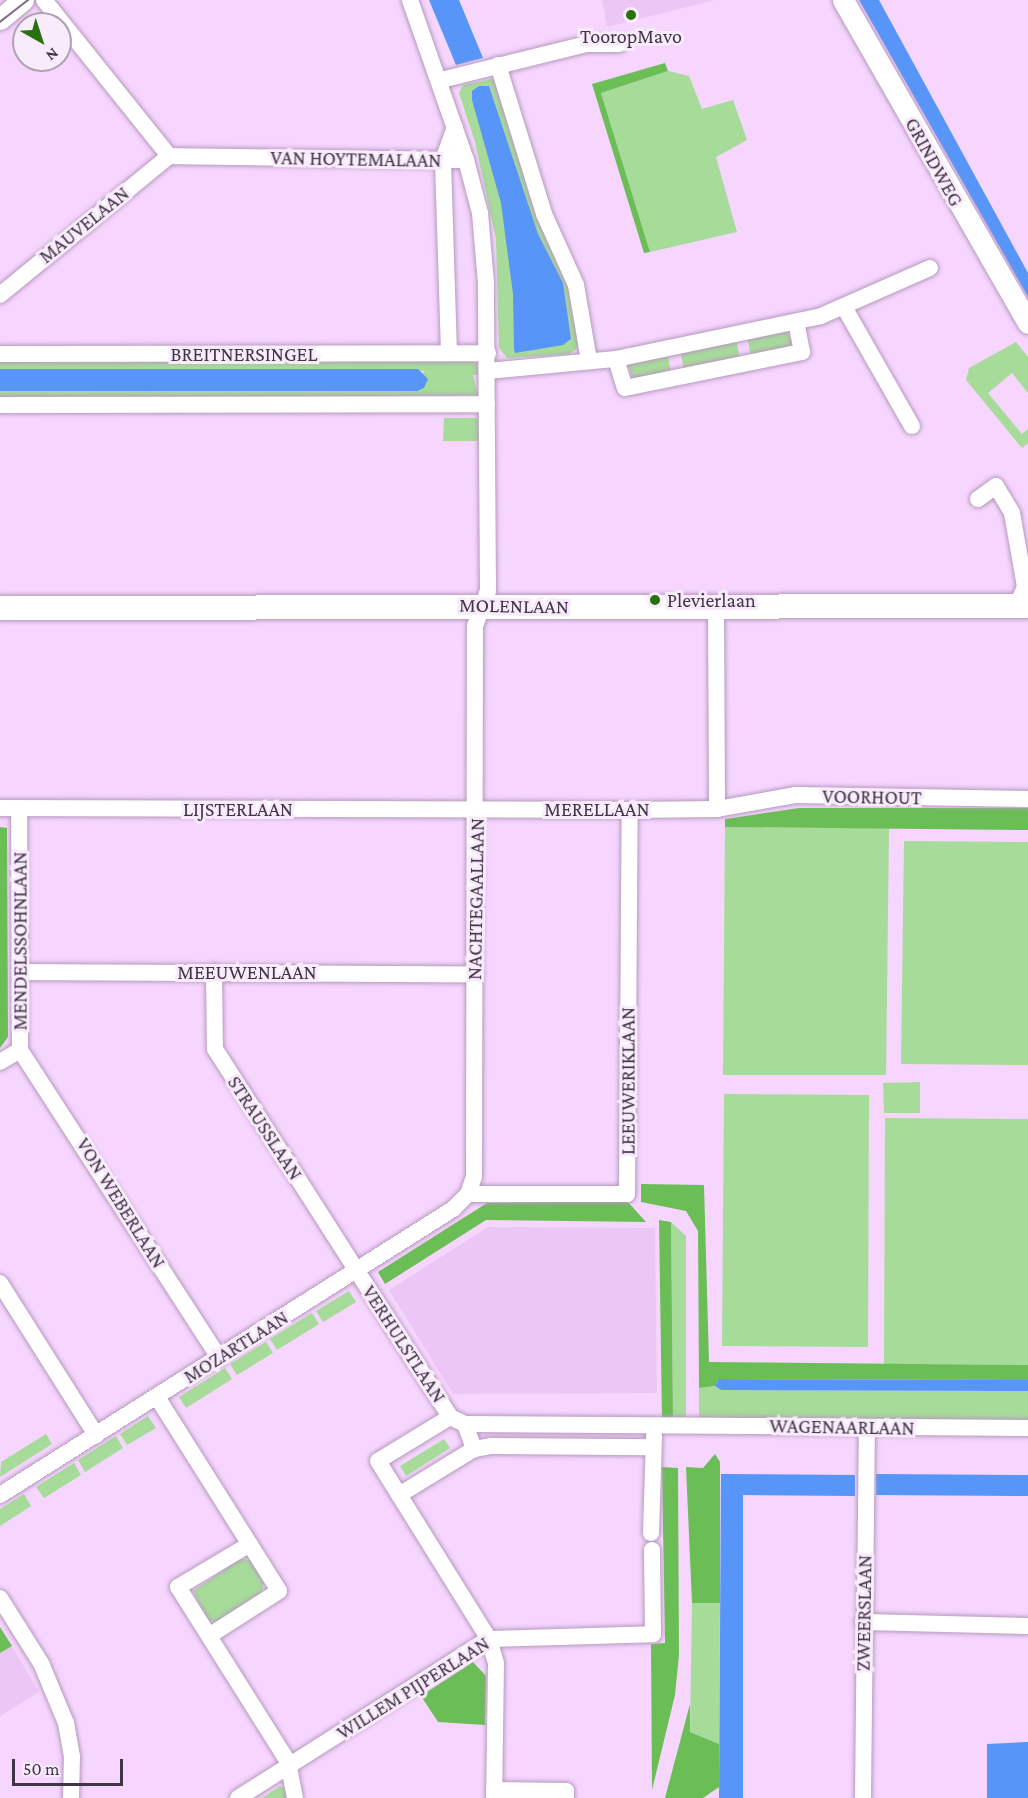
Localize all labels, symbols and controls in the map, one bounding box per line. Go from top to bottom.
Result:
marker: TooropMavo [624,8,638,22]
north arrow [12,12,72,72]
place label: TooropMavo [580,24,682,48]
text: N [43,45,62,65]
street label: GRINDWEG [900,113,968,211]
street label: VAN HOYTEMALAAN [270,146,442,172]
street label: MAUVELAAN [34,181,134,269]
street label: BREITNERSINGEL [171,342,317,366]
place label: Plevierlaan [667,588,756,612]
street label: MOLENLAAN [459,593,569,619]
marker: Plevierlaan [648,593,662,607]
street label: VOORHOUT [822,784,922,810]
street label: LIJSTERLAAN [183,797,293,821]
street label: MERELLAAN [544,797,650,821]
street label: NACHTEGAALLAAN [463,818,489,980]
street label: MENDELSSOHNLAAN [8,852,32,1030]
street label: MEEUWENLAAN [177,960,317,984]
street label: LEEUWERIKLAAN [616,1007,640,1155]
street label: STRAUSSLAAN [222,1071,308,1185]
street label: VON WEBERLAAN [71,1133,171,1273]
street label: VERHULSTLAAN [357,1281,451,1407]
street label: MOZARTLAAN [179,1305,293,1389]
street label: WAGENAARLAAN [769,1414,915,1440]
street label: ZWEERSLAAN [851,1555,877,1671]
street label: WILLEM PIJPERLAAN [332,1631,494,1745]
scale bar [15,1747,126,1785]
text: 50 m [23,1759,60,1779]

